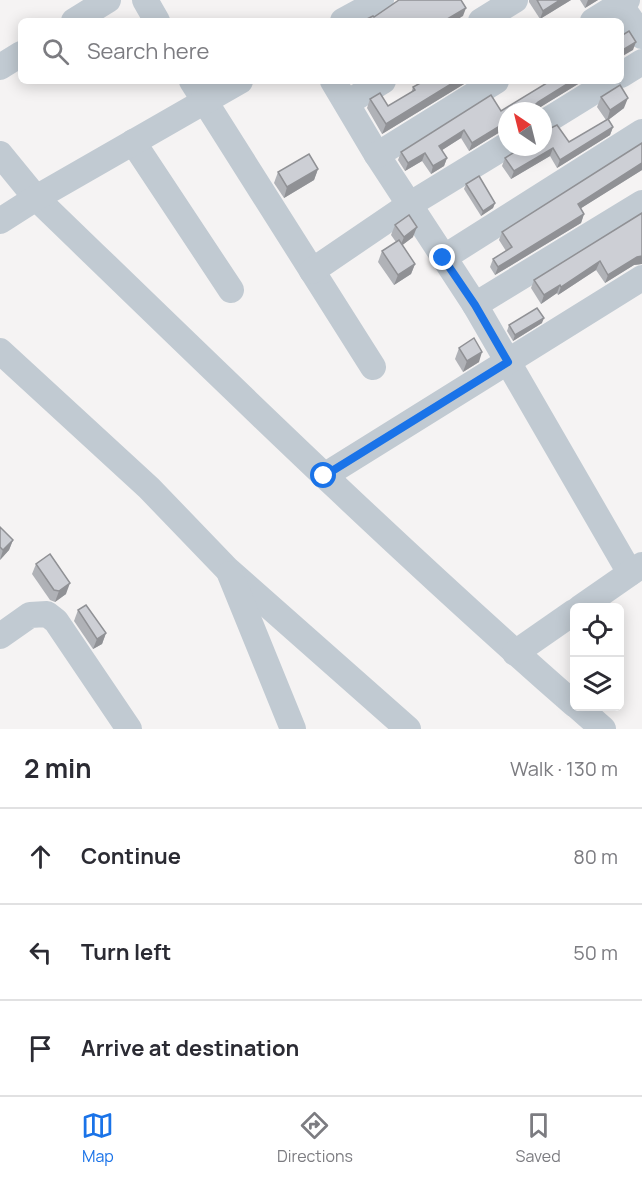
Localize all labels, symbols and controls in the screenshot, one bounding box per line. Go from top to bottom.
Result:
search box [18,18,624,84]
icon: search [39,35,72,68]
text: Search here [87,36,209,66]
north arrow [498,102,552,156]
route end [429,244,455,270]
route start [310,462,336,488]
map controls [570,603,624,711]
button: locate [570,603,624,657]
button: layers [570,657,624,711]
text: 2 min [24,750,92,786]
text: Walk · 130 m [510,755,618,782]
icon: ahead [24,840,57,873]
text: Continue [81,841,181,871]
text: 80 m [573,843,618,870]
icon: left [24,936,57,969]
text: Turn left [81,937,171,967]
text: 50 m [573,939,618,966]
icon: arrive [24,1032,57,1065]
text: Arrive at destination [81,1033,299,1063]
tab: Map [81,1109,114,1167]
tab: Directions [277,1109,353,1167]
tab: Saved [516,1109,561,1167]

